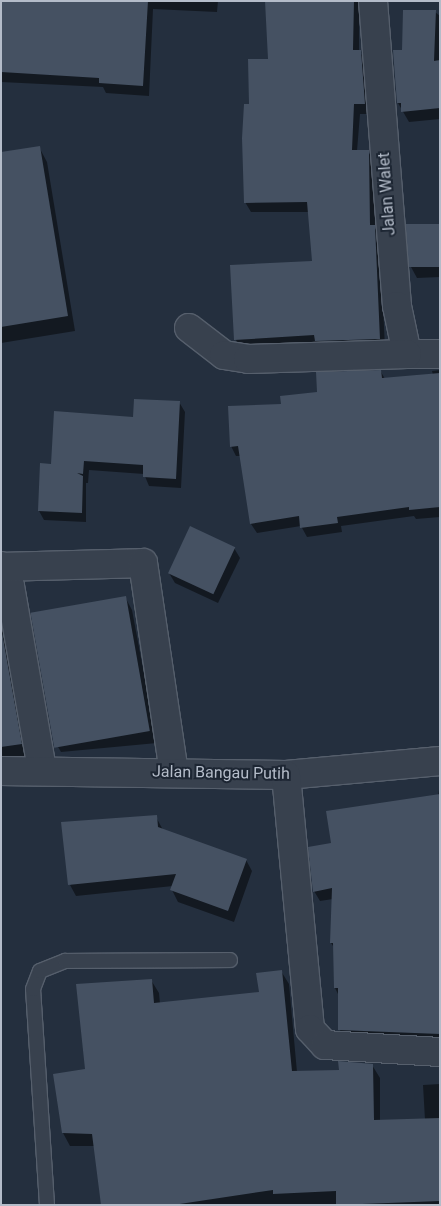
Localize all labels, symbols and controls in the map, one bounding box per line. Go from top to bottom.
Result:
street label: Jalan Walet [375,152,399,236]
street label: Jalan Bangau Putih [152,762,290,784]

